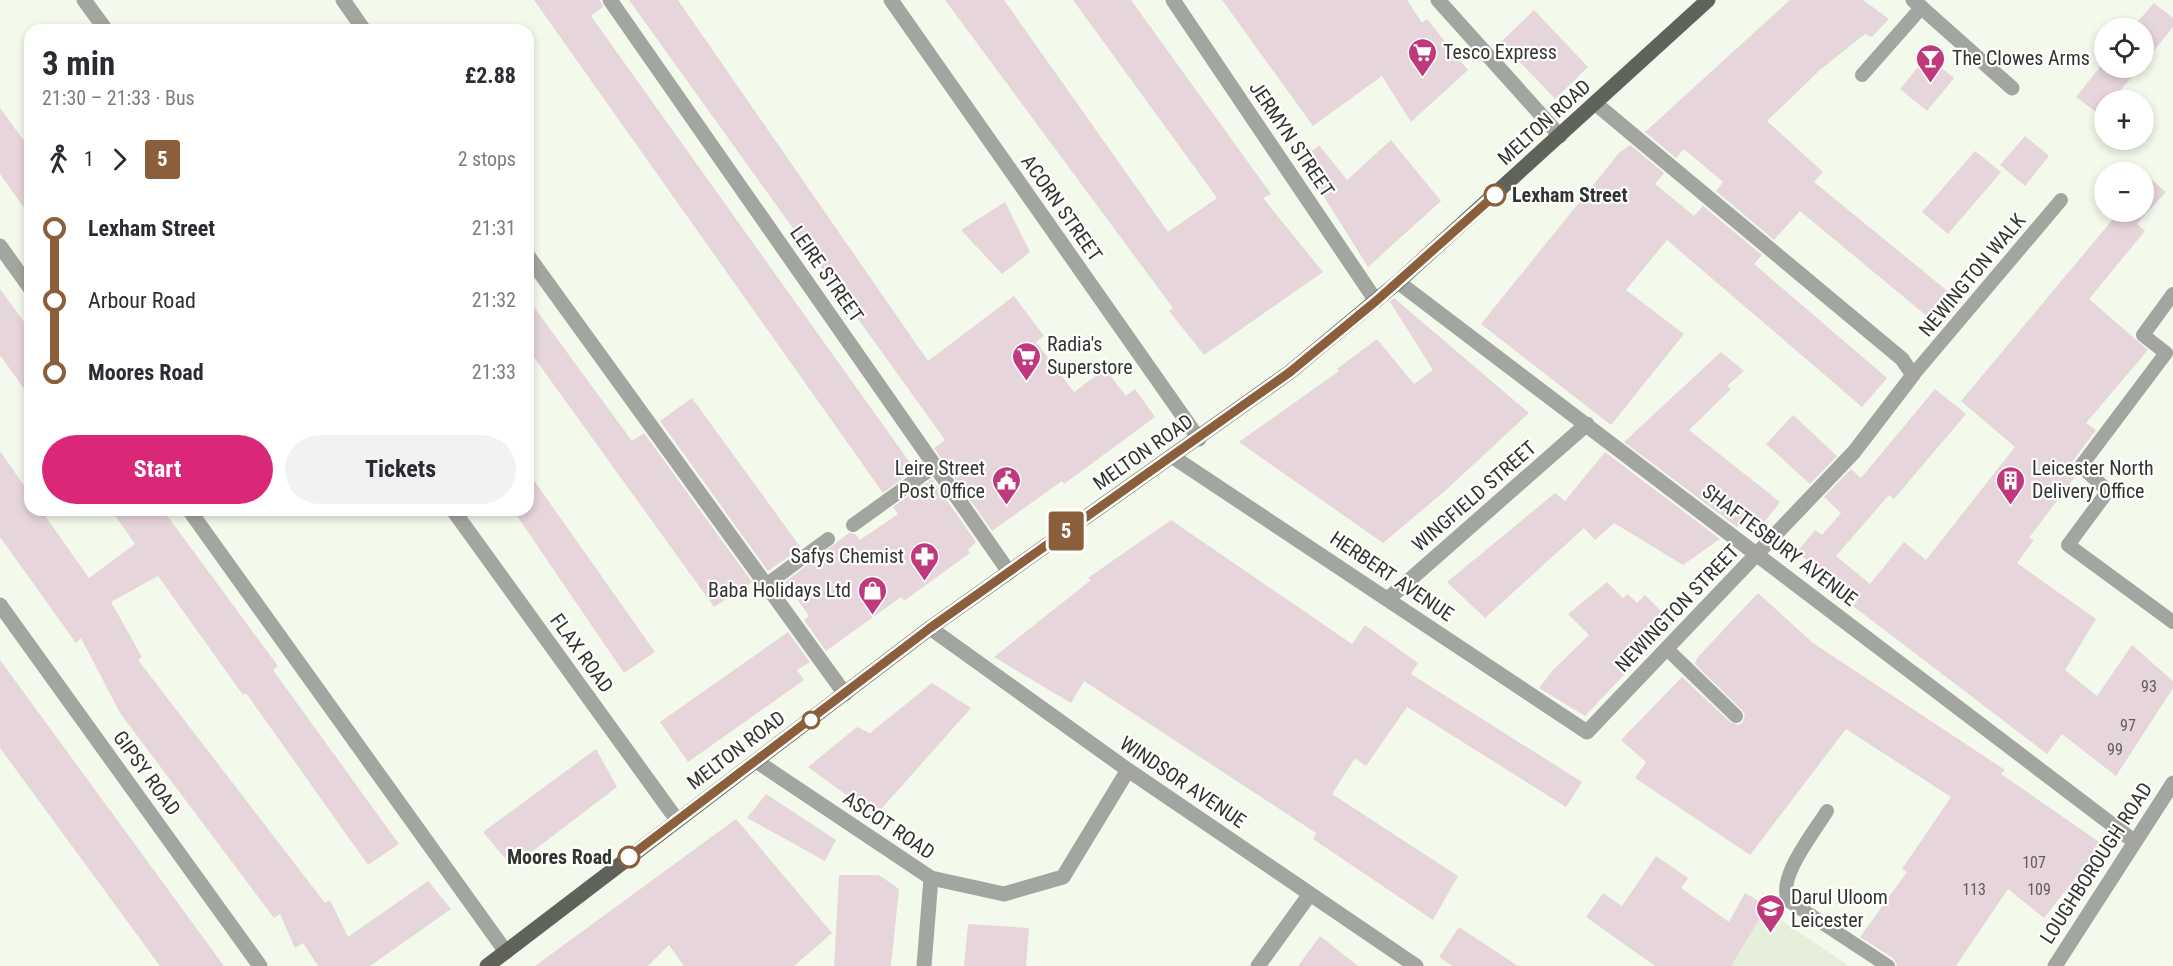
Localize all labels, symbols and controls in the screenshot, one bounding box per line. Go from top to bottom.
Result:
map controls [2094,18,2154,222]
button: locate [2094,18,2154,78]
supermarket icon: Tesco Express [1406,36,1438,78]
place label: Tesco Express [1443,40,1557,64]
bar icon: The Clowes Arms [1915,42,1947,84]
text: 3 min [42,44,115,83]
place label: The Clowes Arms [1952,46,2090,70]
text: £2.88 [465,63,516,88]
street label: MELTON ROAD [1493,74,1595,170]
street label: JERMYN STREET [1244,77,1340,201]
text: 21:30 – 21:33 · Bus [42,86,195,110]
button: + [2094,90,2154,150]
icon: walk [42,143,75,176]
icon: forward [103,143,136,176]
text: 1 [84,147,94,171]
text: 5 [157,147,168,171]
text: 2 stops [458,147,516,171]
street label: ACORN STREET [1017,150,1107,266]
button: − [2094,162,2154,222]
place label: Lexham Street [1512,183,1628,207]
marker: Lexham Street [1484,184,1506,206]
street label: NEWINGTON WALK [1914,209,2030,341]
text: Lexham Street [88,216,215,241]
text: 21:31 [472,216,516,240]
street label: LEIRE STREET [785,221,869,327]
text: Arbour Road [88,288,196,313]
text: 21:32 [472,288,516,312]
place label: Radia's Superstore [1047,332,1133,379]
supermarket icon: Radia's Superstore [1010,340,1042,382]
text: Moores Road [88,360,204,385]
text: 21:33 [472,360,516,384]
street label: MELTON ROAD [1088,409,1198,495]
button: Start [42,435,273,504]
button: Tickets [285,435,516,504]
street label: WINGFIELD STREET [1407,436,1541,556]
place label: Leire Street Post Office [895,456,985,503]
place label: Leicester North Delivery Office [2032,456,2154,503]
public building icon: Leire Street Post Office [990,464,1022,506]
building icon: Leicester North Delivery Office [1995,464,2027,506]
street label: SHAFTESBURY AVENUE [1698,479,1862,611]
line badge: 5 [1046,512,1086,550]
text: 5 [1061,519,1071,543]
street label: HERBERT AVENUE [1326,526,1458,626]
street label: NEWINGTON STREET [1610,539,1744,677]
pharmacy icon: Safys Chemist [909,540,941,582]
place label: Safys Chemist [791,544,904,568]
shop icon: Baba Holidays Ltd [856,574,888,616]
place label: Baba Holidays Ltd [708,578,851,602]
street label: FLAX ROAD [545,609,619,697]
house number: 93 [2141,677,2157,696]
street label: MELTON ROAD [682,705,790,795]
unlabelled marker [802,711,820,729]
house number: 97 [2120,716,2136,735]
street label: GIPSY ROAD [108,726,186,820]
street label: WINDSOR AVENUE [1115,731,1251,833]
house number: 99 [2107,740,2123,759]
street label: LOUGHBOROUGH ROAD [2035,778,2157,948]
street label: ASCOT ROAD [839,786,939,864]
place label: Moores Road [507,845,612,869]
marker: Moores Road [618,846,640,868]
house number: 107 [2022,853,2046,872]
house number: 113 [1962,880,1986,899]
house number: 109 [2027,880,2051,899]
place label: Darul Uloom Leicester [1791,885,1888,932]
school or university icon: Darul Uloom Leicester [1754,892,1786,934]

